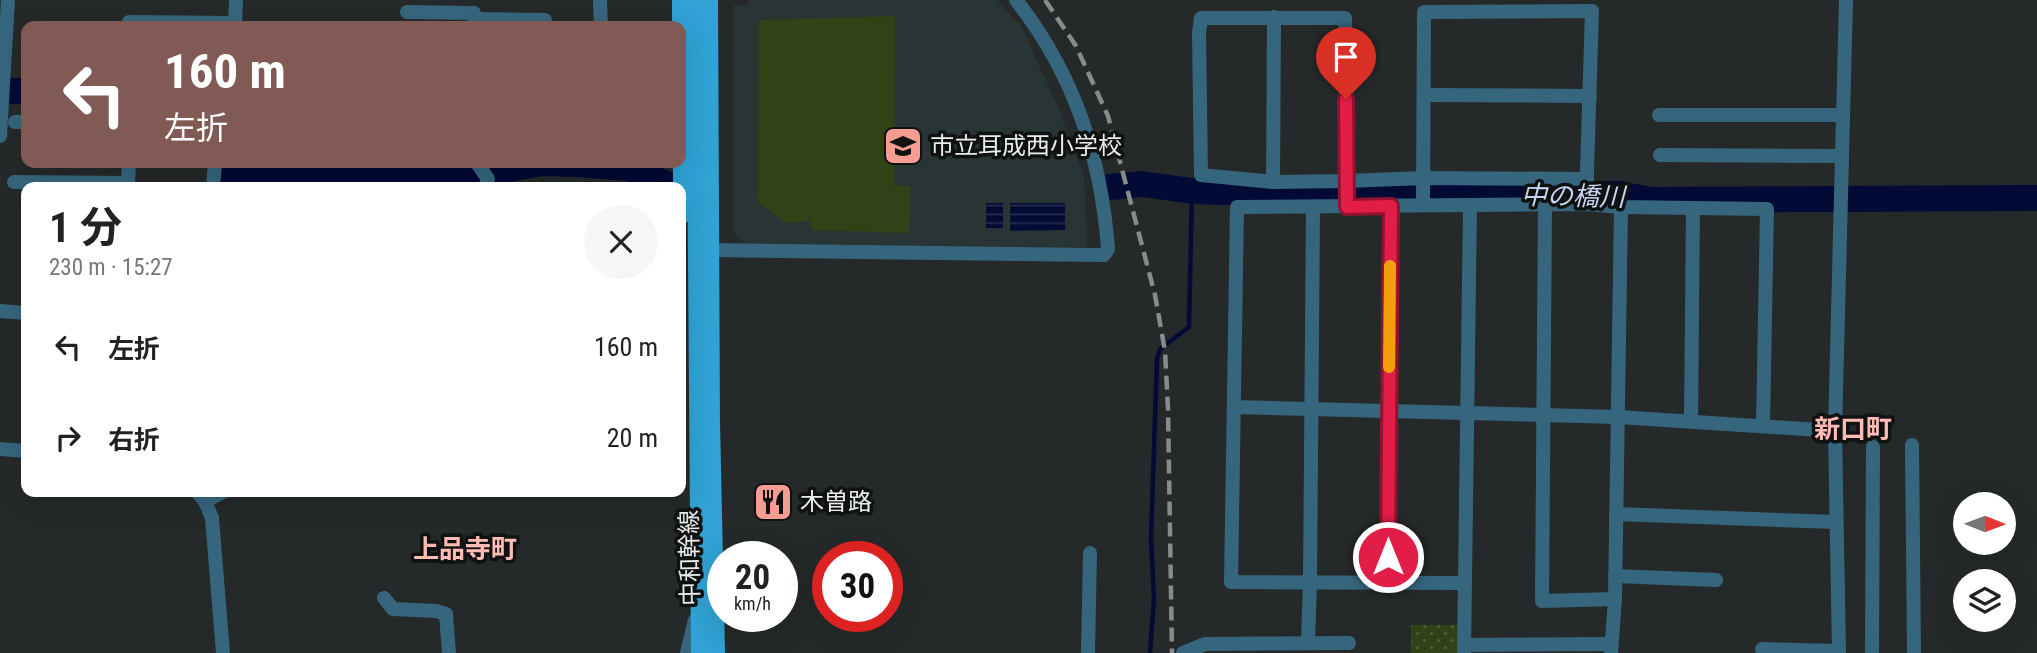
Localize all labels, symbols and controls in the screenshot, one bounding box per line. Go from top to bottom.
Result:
pin [1316,27,1376,99]
icon: arrive [1327,38,1365,76]
text: 160 m [164,43,286,100]
icon: left [49,49,140,140]
text: 左折 [164,109,228,147]
school or university icon: 市立耳成西小学校 [882,125,924,167]
place label: 市立耳成西小学校 [930,132,1122,160]
water label: 中の橋川 [1521,180,1628,212]
text: 1 分 [49,203,122,252]
button: close [584,205,658,279]
text: 230 m · 15:27 [49,254,173,281]
icon: left [49,328,87,366]
text: 160 m [594,332,658,362]
text: 左折 [108,334,160,364]
district label: 新口町 [1814,414,1892,444]
icon: right [49,419,87,457]
text: 20 m [607,423,658,453]
text: 右折 [108,425,160,455]
restaurant icon: 木曽路 [752,481,794,523]
place label: 木曽路 [800,488,872,516]
north arrow [1953,492,2016,555]
map controls [1953,492,2016,632]
street label: 中和幹線 [675,510,705,606]
position arrow [1351,520,1425,594]
district label: 上品寺町 [413,534,517,564]
speed limit sign: 30 [812,541,903,632]
text: 20 [735,557,770,598]
button: layers [1953,569,2016,632]
text: km/h [734,593,771,614]

